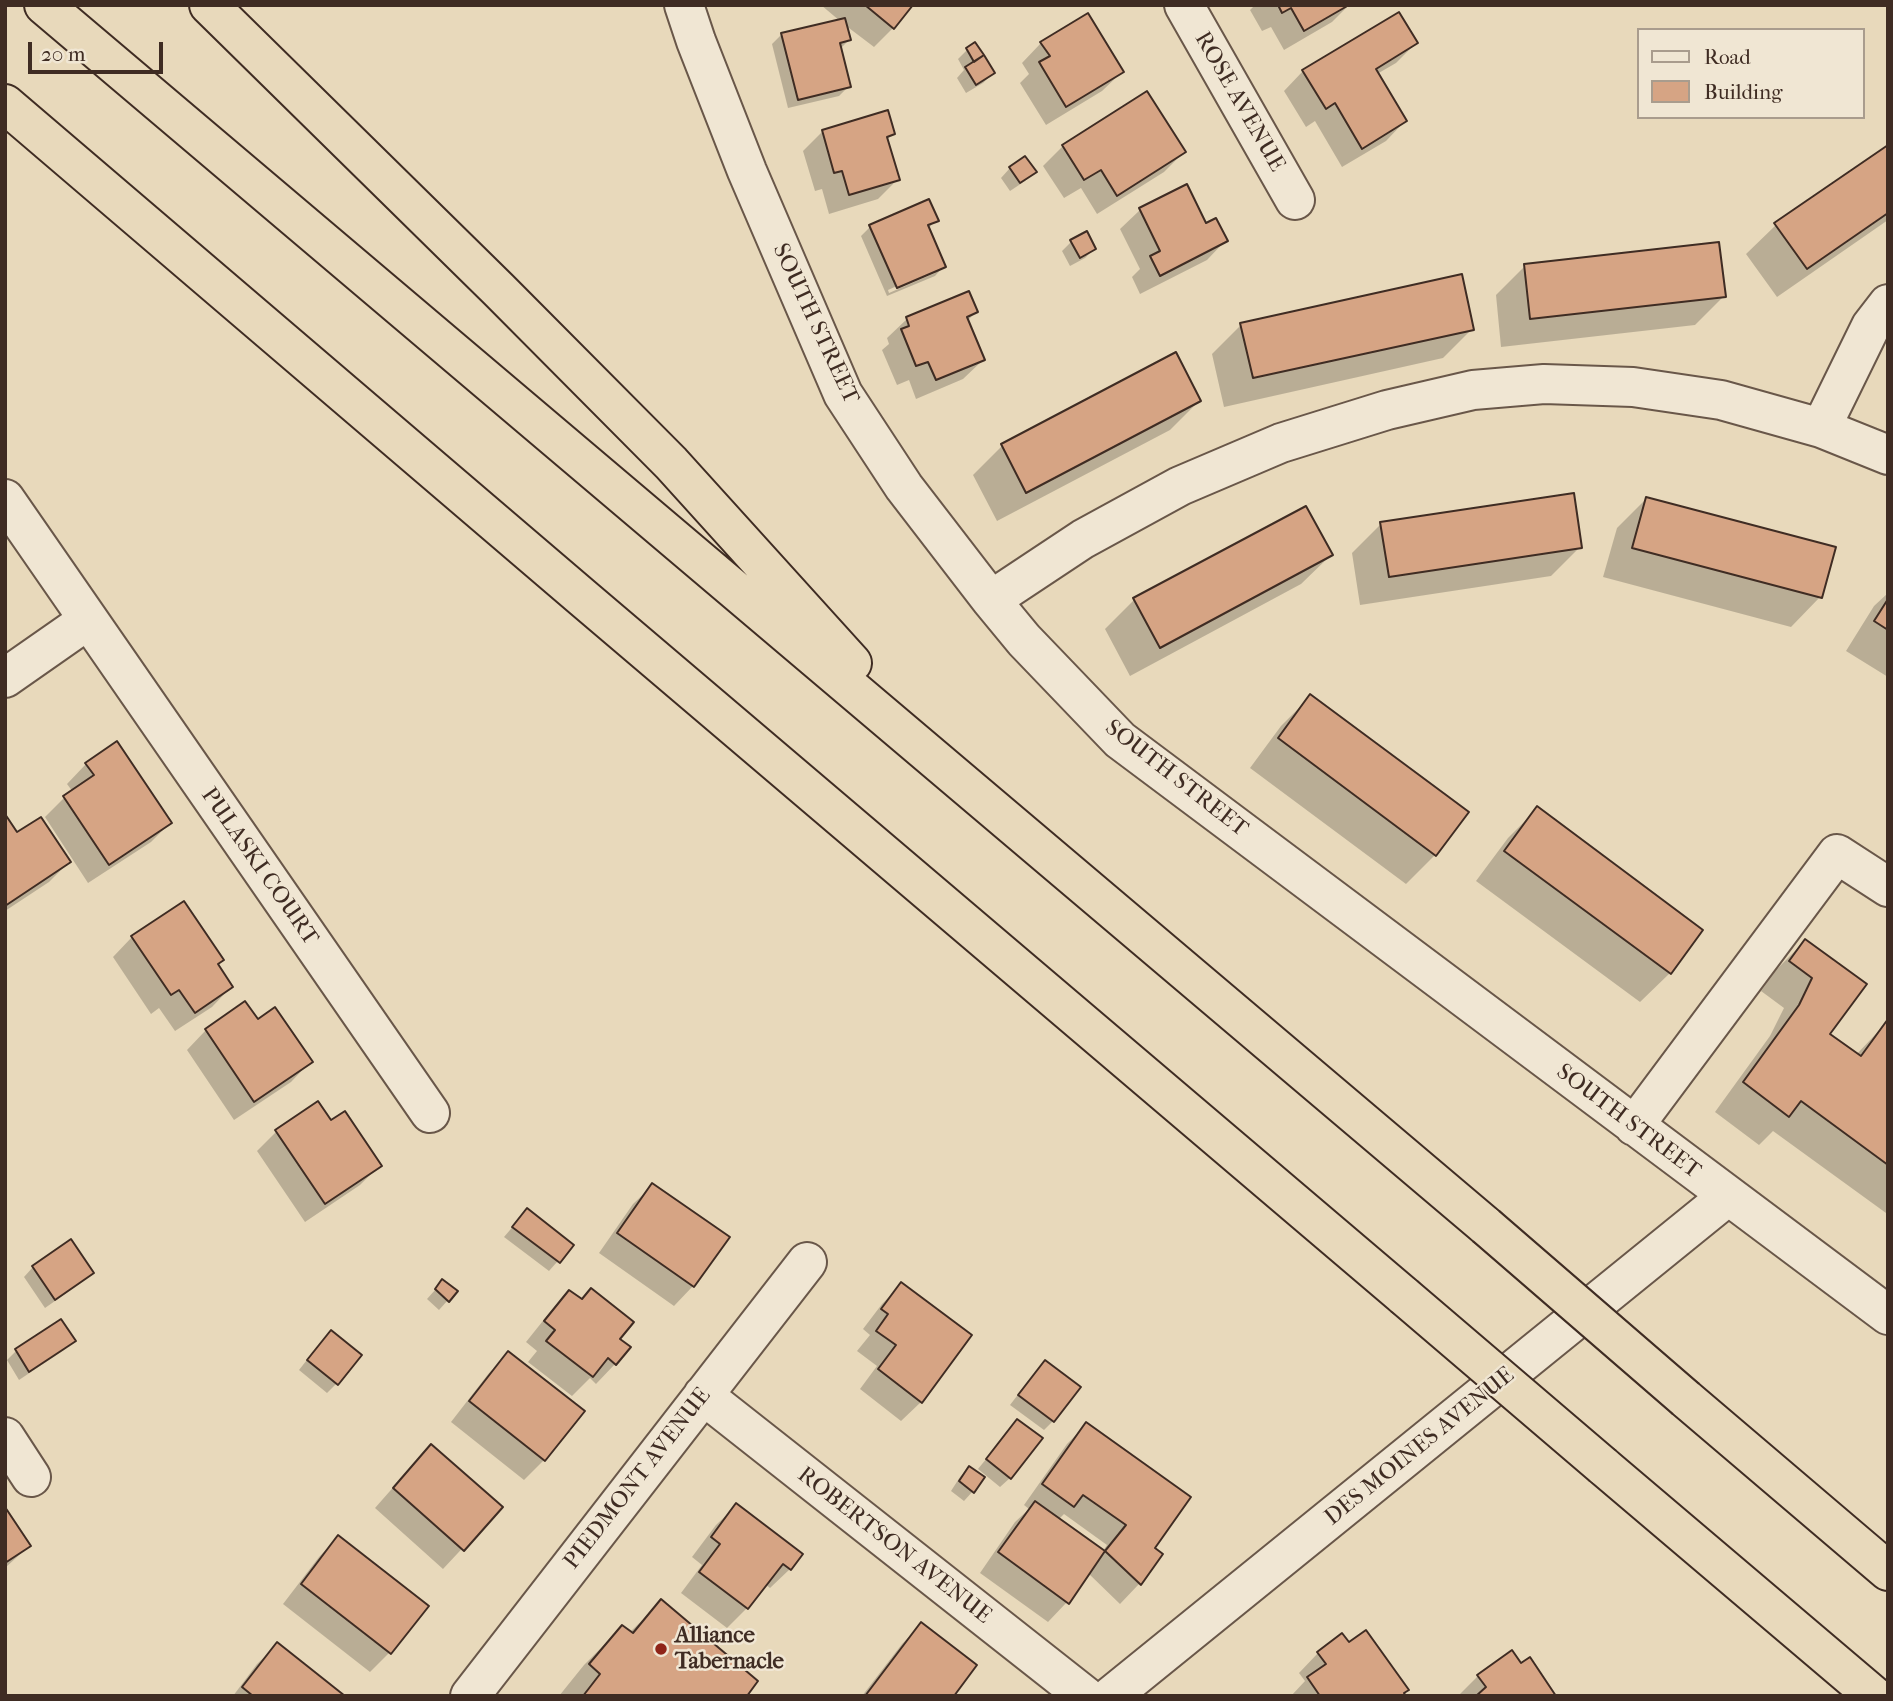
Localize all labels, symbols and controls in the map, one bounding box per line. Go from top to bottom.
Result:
street label: ROSE AVENUE [1188,27,1290,177]
scale bar [32,28,166,72]
legend [1638,28,1865,119]
text: 20 m [41,42,85,66]
text: Road [1704,45,1751,69]
text: Building [1704,80,1782,104]
street label: SOUTH STREET [766,239,864,409]
street label: SOUTH STREET [1099,715,1253,843]
street label: PULASKI COURT [194,783,324,951]
street label: SOUTH STREET [1550,1059,1706,1185]
street label: DES MOINES AVENUE [1320,1362,1520,1532]
street label: PIEDMONT AVENUE [559,1383,717,1575]
street label: ROBERTSON AVENUE [792,1462,996,1630]
place label: Alliance Tabernacle [675,1622,784,1676]
marker: Alliance Tabernacle [653,1641,669,1657]

